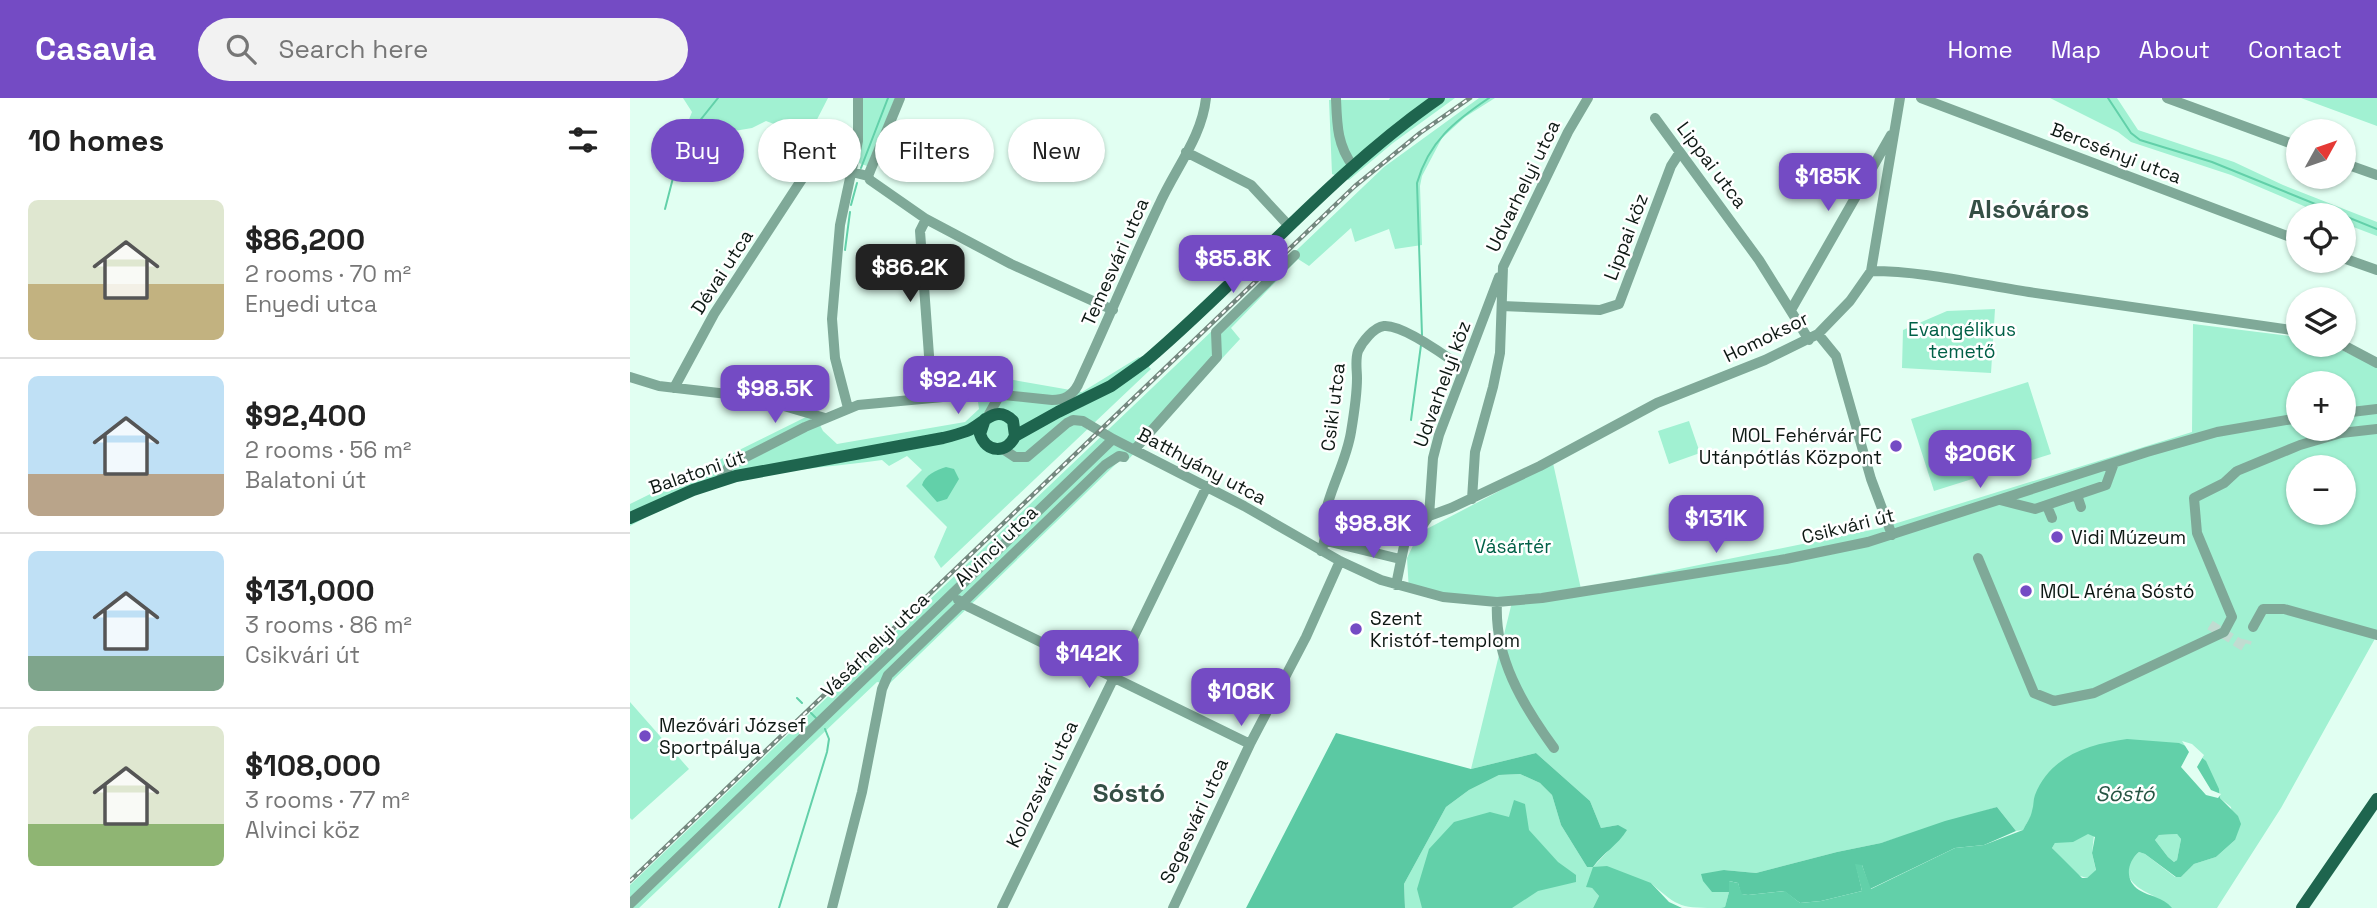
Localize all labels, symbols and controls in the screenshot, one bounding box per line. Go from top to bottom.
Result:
search box [198,18,688,81]
text: Casavia [35,28,156,70]
icon: search [222,30,260,68]
text: Search here [278,32,428,66]
text: Home [1947,34,2013,65]
text: Map [2051,34,2101,65]
text: About [2139,34,2210,65]
text: Contact [2248,34,2342,65]
street label: Udvarhelyi utca [1480,116,1566,256]
street label: Lippai utca [1671,117,1753,213]
street label: Bercsényi utca [2047,117,2185,189]
chip: Buy [651,119,744,182]
chip: Rent [758,119,861,182]
chip: Filters [875,119,994,182]
chip: New [1008,119,1105,182]
north arrow [2286,119,2356,189]
map controls [2286,119,2356,525]
text: 10 homes [28,121,164,160]
icon: filters [564,121,602,159]
pin: $185K [1779,153,1877,213]
text: $185K [1795,161,1861,191]
street label: Lippai köz [1598,190,1654,284]
district label: Alsóváros [1969,192,2089,226]
street label: Temesvári utca [1076,194,1154,330]
button: locate [2286,203,2356,273]
text: $86,200 [245,220,365,259]
street label: Dévai utca [685,225,759,319]
icon: home [84,228,168,312]
pin: $85.8K [1176,236,1290,295]
text: $85.8K [1195,243,1271,273]
pin: $86.2K [853,244,967,304]
text: $86.2K [872,252,948,282]
text: 2 rooms · 70 m² [245,259,411,289]
button: layers [2286,287,2356,357]
text: Enyedi utca [245,289,377,319]
street label: Homoksor [1720,306,1812,368]
street label: Udvarhelyi köz [1408,317,1476,451]
park label: Evangélikus temető [1908,317,2016,364]
pin: $92.4K [901,356,1015,416]
street label: Csiki utca [1315,361,1351,453]
text: $92.4K [919,364,997,394]
pin: $98.5K [718,366,832,425]
button: + [2286,371,2356,441]
text: $98.5K [736,373,814,403]
text: $92,400 [245,396,366,435]
icon: home [84,404,168,488]
street label: Batthyány utca [1133,421,1271,511]
place label: MOL Fehérvár FC Utánpótlás Központ [1699,423,1882,470]
pin: $206K [1931,430,2029,490]
text: 2 rooms · 56 m² [245,435,411,465]
marker: MOL Fehérvár FC Utánpótlás Központ [1888,438,1904,454]
text: $206K [1944,438,2016,468]
street label: Balatoni út [646,444,748,500]
button: − [2286,455,2356,525]
text: Balatoni út [245,465,366,495]
pin: $131K [1667,496,1765,555]
street label: Alvinci utca [949,500,1043,592]
pin: $98.8K [1316,500,1430,560]
street label: Csikvári út [1799,502,1897,550]
text: $131K [1685,503,1747,533]
text: $98.8K [1334,508,1412,538]
place label: Vidi Múzeum [2071,525,2186,550]
marker: Vidi Múzeum [2049,529,2065,545]
park label: Vásártér [1475,534,1551,559]
text: $131,000 [245,571,375,610]
icon: home [84,579,168,663]
place label: MOL Aréna Sóstó [2040,579,2194,604]
marker: MOL Aréna Sóstó [2018,583,2034,599]
street label: Vásárhelyi utca [816,587,934,703]
place label: Szent Kristóf-templom [1370,606,1520,653]
text: 3 rooms · 86 m² [245,610,412,640]
marker: Szent Kristóf-templom [1348,621,1364,637]
pin: $142K [1040,630,1138,690]
text: $142K [1055,638,1123,668]
text: Csikvári út [245,640,360,670]
pin: $108K [1192,668,1290,728]
text: $108K [1207,676,1275,706]
place label: Mezővári József Sportpálya [659,713,806,760]
street label: Kolozsvári utca [1000,716,1084,852]
marker: Mezővári József Sportpálya [637,728,653,744]
text: $108,000 [245,746,381,785]
icon: home [84,754,168,838]
street label: Segesvári utca [1154,754,1234,888]
district label: Sóstó [1093,776,1165,810]
water label: Sóstó [2096,780,2155,807]
text: 3 rooms · 77 m² [245,785,410,815]
text: Alvinci köz [245,815,360,845]

